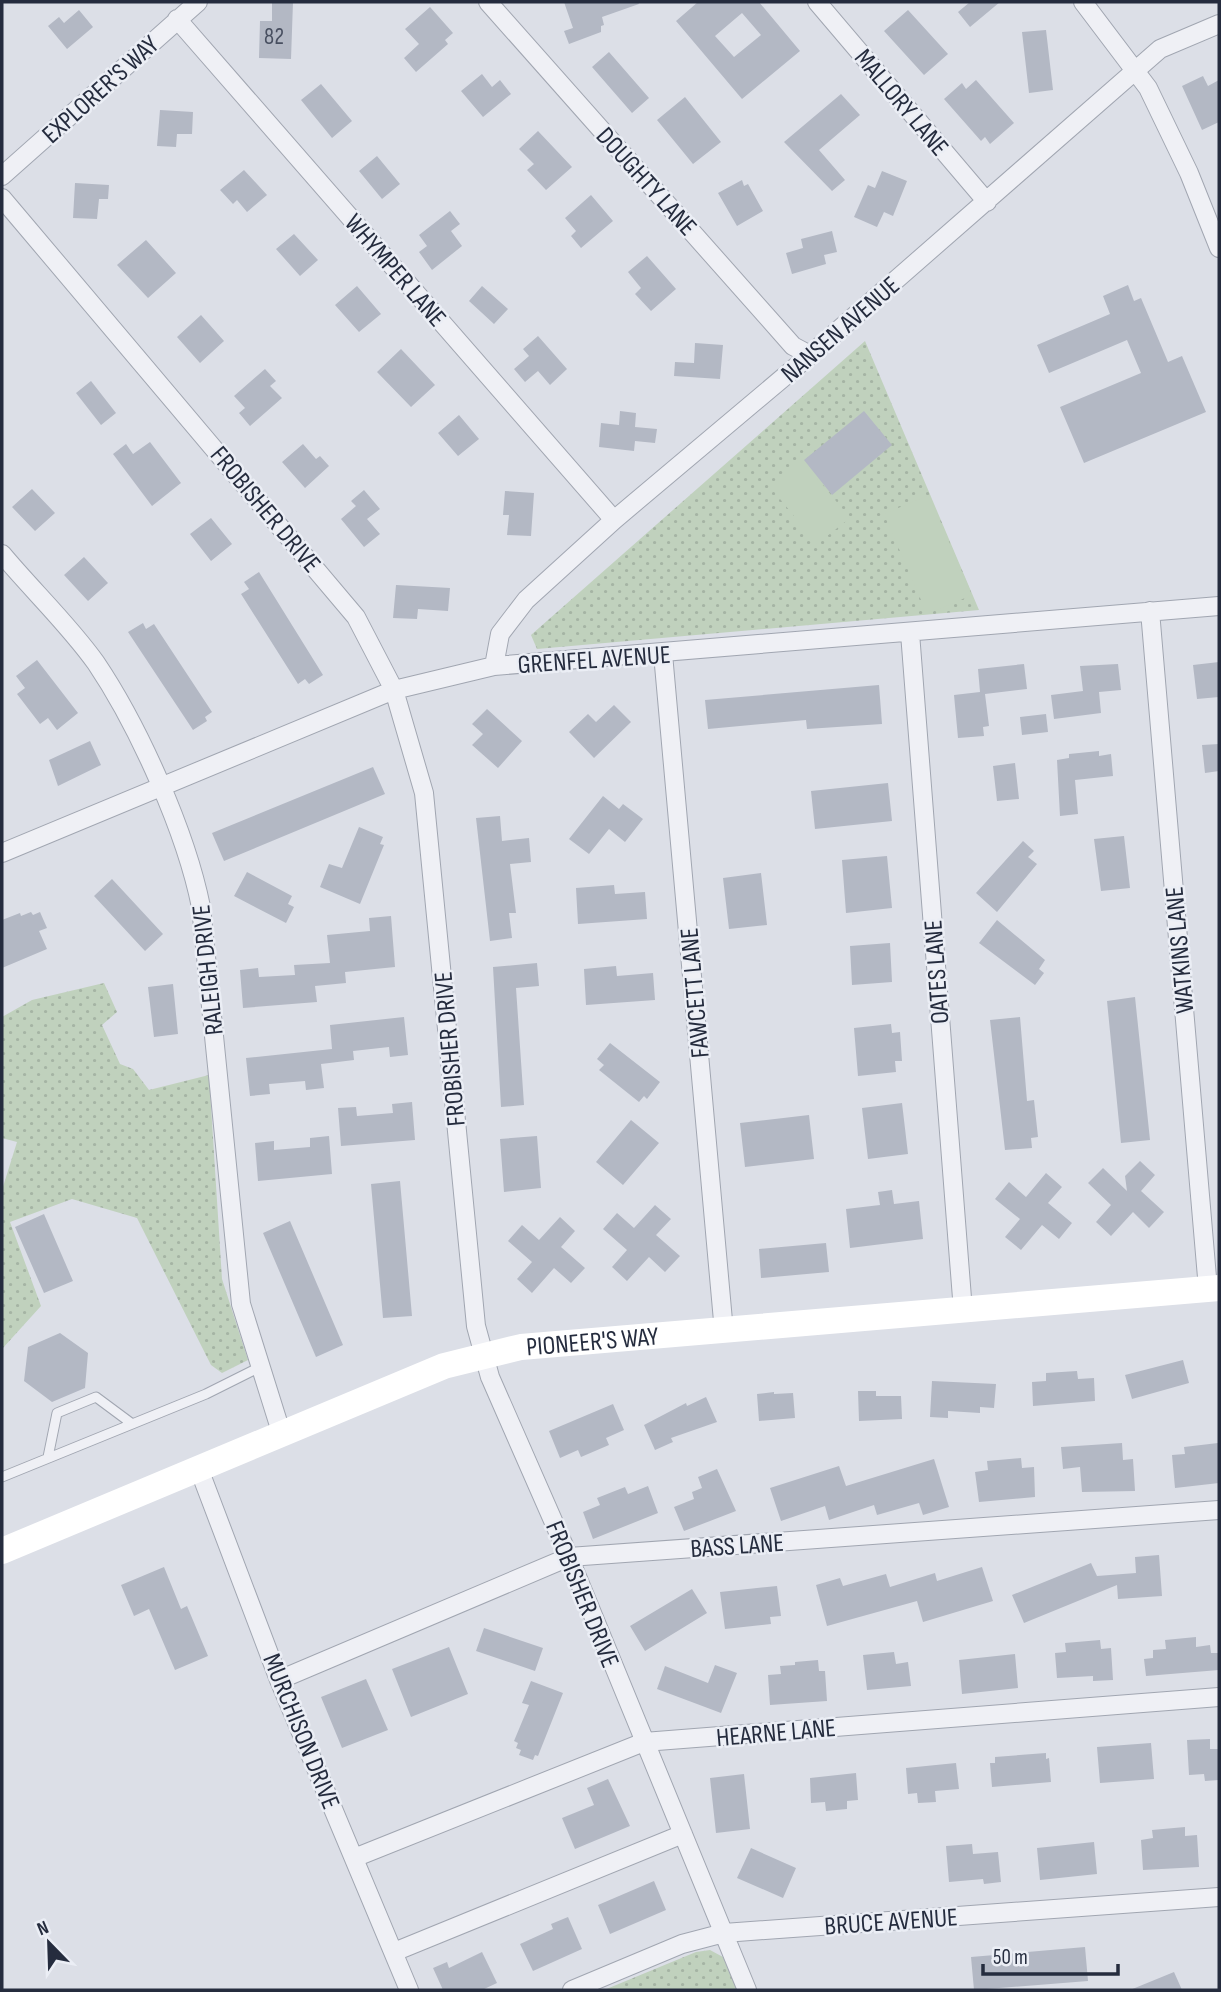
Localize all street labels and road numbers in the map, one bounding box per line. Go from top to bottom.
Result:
street label: EXPLORER'S WAY [36,30,166,150]
street label: MALLORY LANE [847,43,954,163]
street label: DOUGHTY LANE [589,121,703,243]
street label: WHYMPER LANE [337,208,452,334]
street label: NANSEN AVENUE [776,270,906,390]
street label: FROBISHER DRIVE [203,440,327,579]
street label: GRENFEL AVENUE [517,640,672,681]
street label: WATKINS LANE [1160,885,1201,1015]
street label: RALEIGH DRIVE [186,903,231,1037]
street label: OATES LANE [918,919,957,1025]
street label: FAWCETT LANE [674,926,717,1059]
street label: FROBISHER DRIVE [428,970,473,1128]
street label: PIONEER'S WAY [525,1321,660,1363]
street label: FROBISHER DRIVE [538,1517,625,1672]
street label: BASS LANE [689,1528,785,1565]
street label: MURCHISON DRIVE [255,1649,346,1814]
street label: HEARNE LANE [715,1713,837,1754]
street label: BRUCE AVENUE [823,1902,959,1943]

